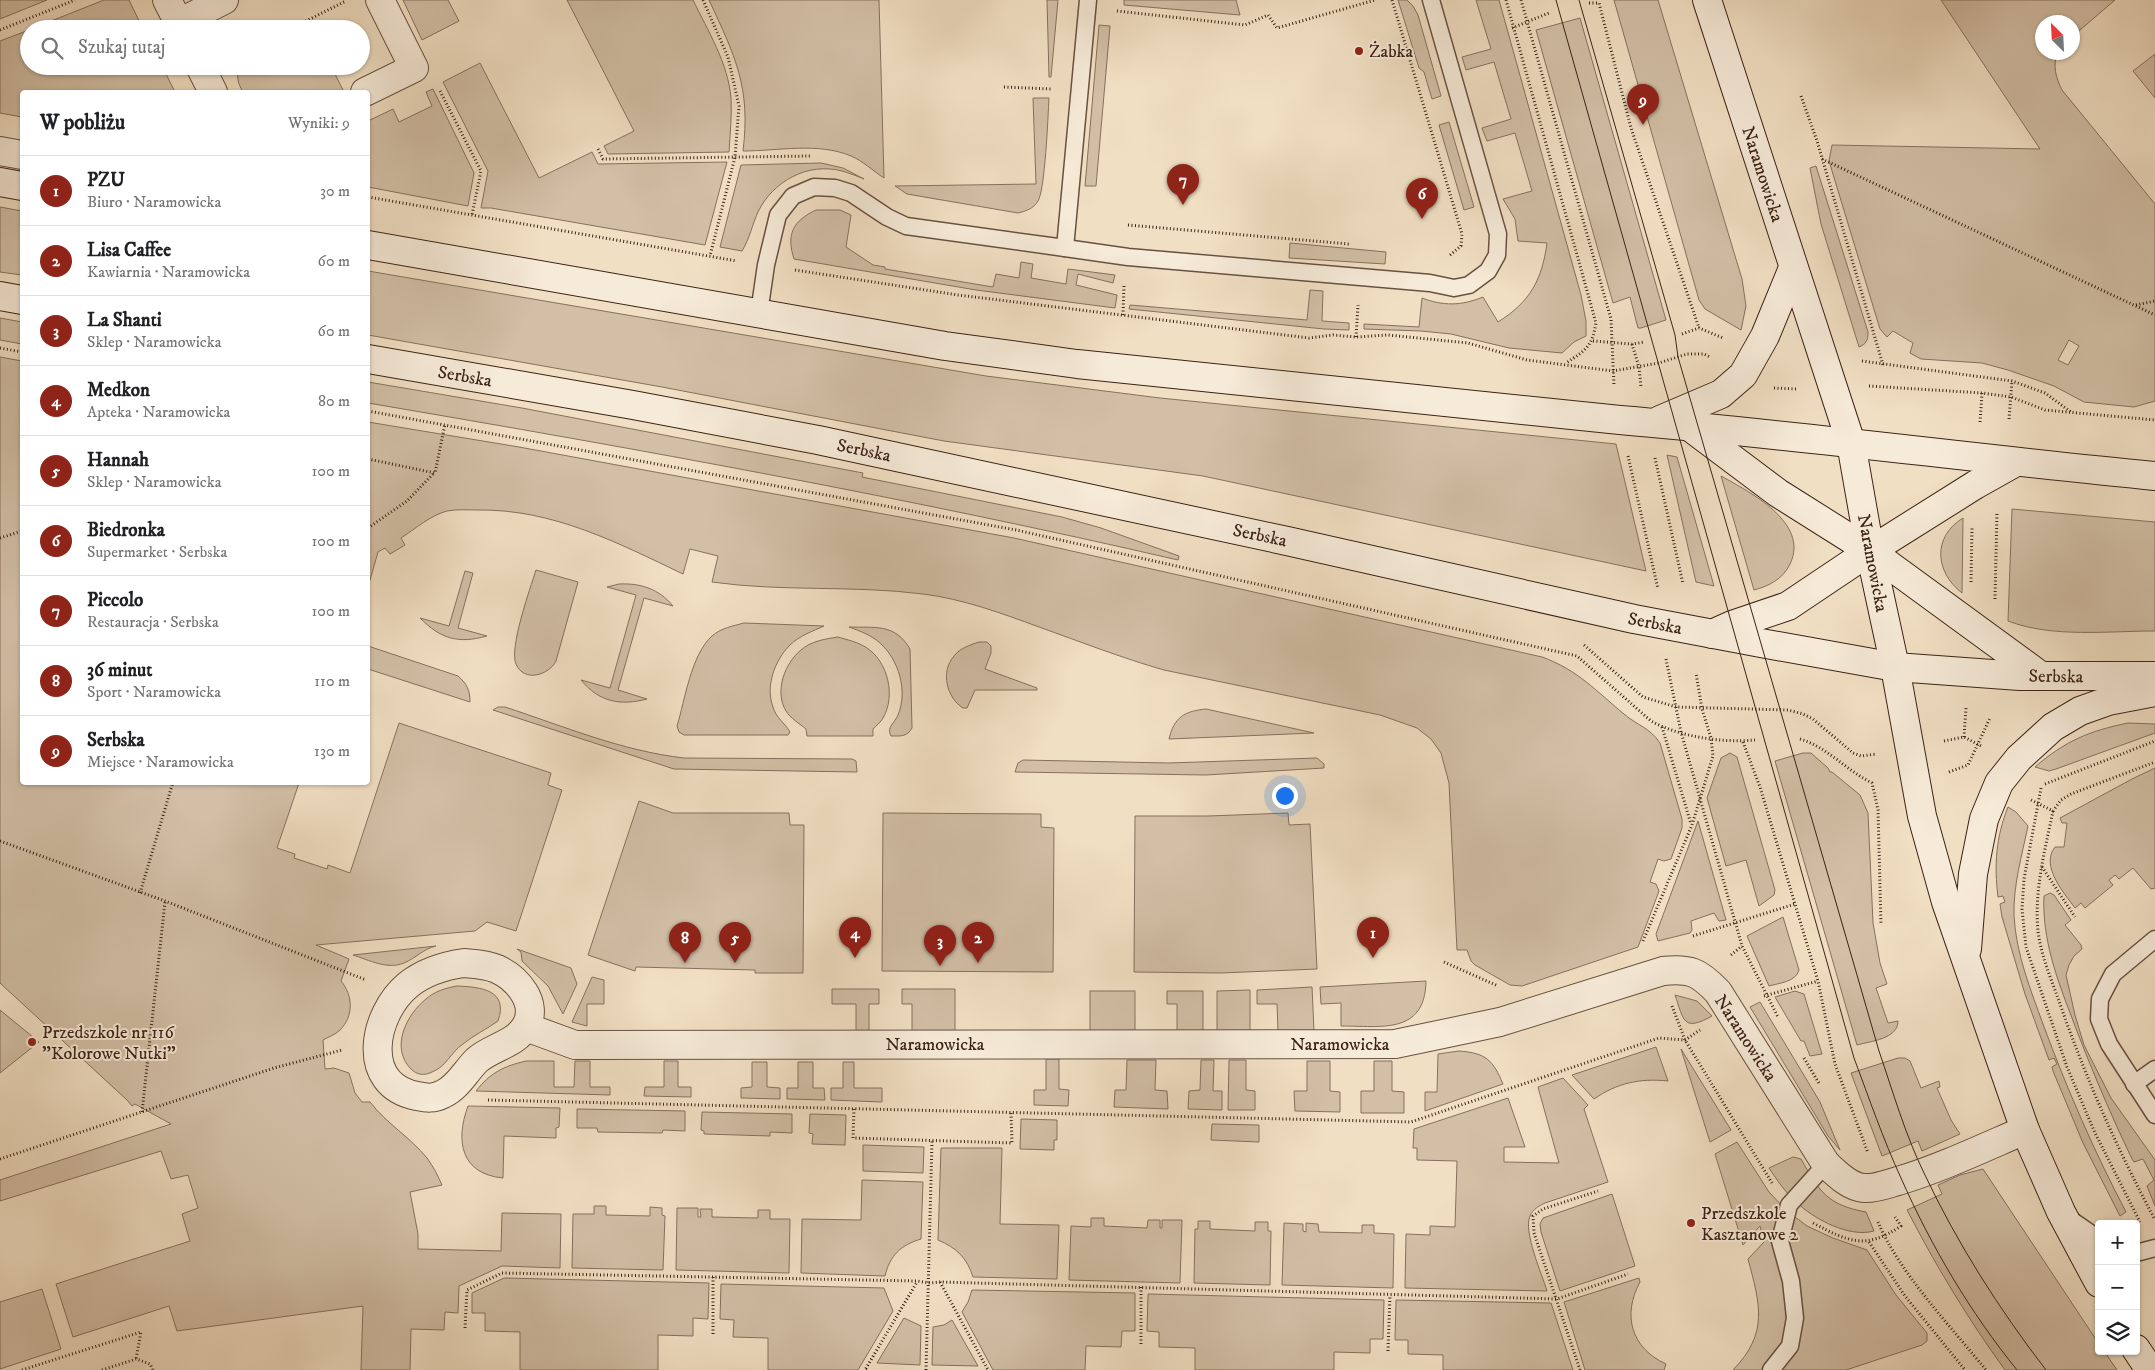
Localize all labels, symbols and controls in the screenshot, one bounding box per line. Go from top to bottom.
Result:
north arrow [2035,15,2080,60]
search box [20,20,370,75]
icon: search [38,34,66,62]
text: Szukaj tutaj [78,36,165,59]
place label: Żabka [1369,41,1413,63]
marker: Żabka [1353,45,1365,57]
pin: 9 [1627,84,1659,125]
text: W pobliżu [40,110,125,136]
text: Wyniki: 9 [288,113,350,133]
street label: Naramowicka [1736,124,1788,225]
pin: 7 [1167,164,1199,205]
text: PZU [87,169,125,192]
pin: 6 [1406,178,1438,219]
text: 1 [53,181,59,201]
text: 30 m [320,181,350,201]
text: Biuro · Naramowicka [87,192,221,212]
text: Lisa Caffee [87,239,171,262]
text: 2 [52,251,60,271]
text: 60 m [318,251,350,271]
text: Kawiarnia · Naramowicka [87,262,250,282]
text: La Shanti [87,309,162,332]
text: 3 [53,321,59,341]
text: 60 m [318,321,350,341]
text: Sklep · Naramowicka [87,332,221,352]
street label: Serbska [436,361,494,393]
text: Medkon [87,379,150,402]
text: 4 [51,391,61,411]
text: 80 m [318,391,350,411]
text: Apteka · Naramowicka [87,402,230,422]
street label: Serbska [835,435,893,467]
text: Hannah [87,449,149,472]
text: 5 [52,461,60,481]
text: 100 m [312,461,350,481]
text: Sklep · Naramowicka [87,472,221,492]
street label: Naramowicka [1852,513,1892,614]
text: Biedronka [87,519,165,542]
street label: Serbska [1231,520,1289,552]
text: 6 [52,531,60,551]
text: 100 m [312,531,350,551]
text: Supermarket · Serbska [87,542,227,562]
text: Piccolo [87,589,143,612]
text: 7 [52,601,60,621]
text: 100 m [312,601,350,621]
street label: Serbska [1626,608,1684,640]
text: Restauracja · Serbska [87,612,219,632]
text: 36 minut [87,659,152,682]
street label: Serbska [2028,666,2084,688]
text: 8 [52,671,60,691]
text: 110 m [314,671,350,691]
text: Sport · Naramowicka [87,682,221,702]
text: Serbska [87,729,145,752]
text: 9 [52,741,60,761]
text: 130 m [314,741,350,761]
text: Miejsce · Naramowicka [87,752,234,772]
your location [1272,783,1298,809]
pin: 4 [839,917,871,958]
pin: 1 [1357,917,1389,958]
pin: 8 [669,922,701,963]
pin: 5 [719,922,751,963]
pin: 2 [962,922,994,963]
pin: 3 [924,925,956,966]
street label: Naramowicka [1709,991,1782,1086]
place label: Przedszkole nr 116 "Kolorowe Nutki" [42,1022,176,1065]
street label: Naramowicka [886,1034,985,1056]
street label: Naramowicka [1291,1034,1390,1056]
marker: Przedszkole nr 116 "Kolorowe Nutki" [26,1036,38,1048]
place label: Przedszkole Kasztanowe 2 [1701,1203,1798,1246]
marker: Przedszkole Kasztanowe 2 [1685,1217,1697,1229]
map controls [2095,1220,2140,1355]
button: + [2095,1220,2140,1265]
button: − [2095,1265,2140,1310]
button: layers [2095,1310,2140,1355]

